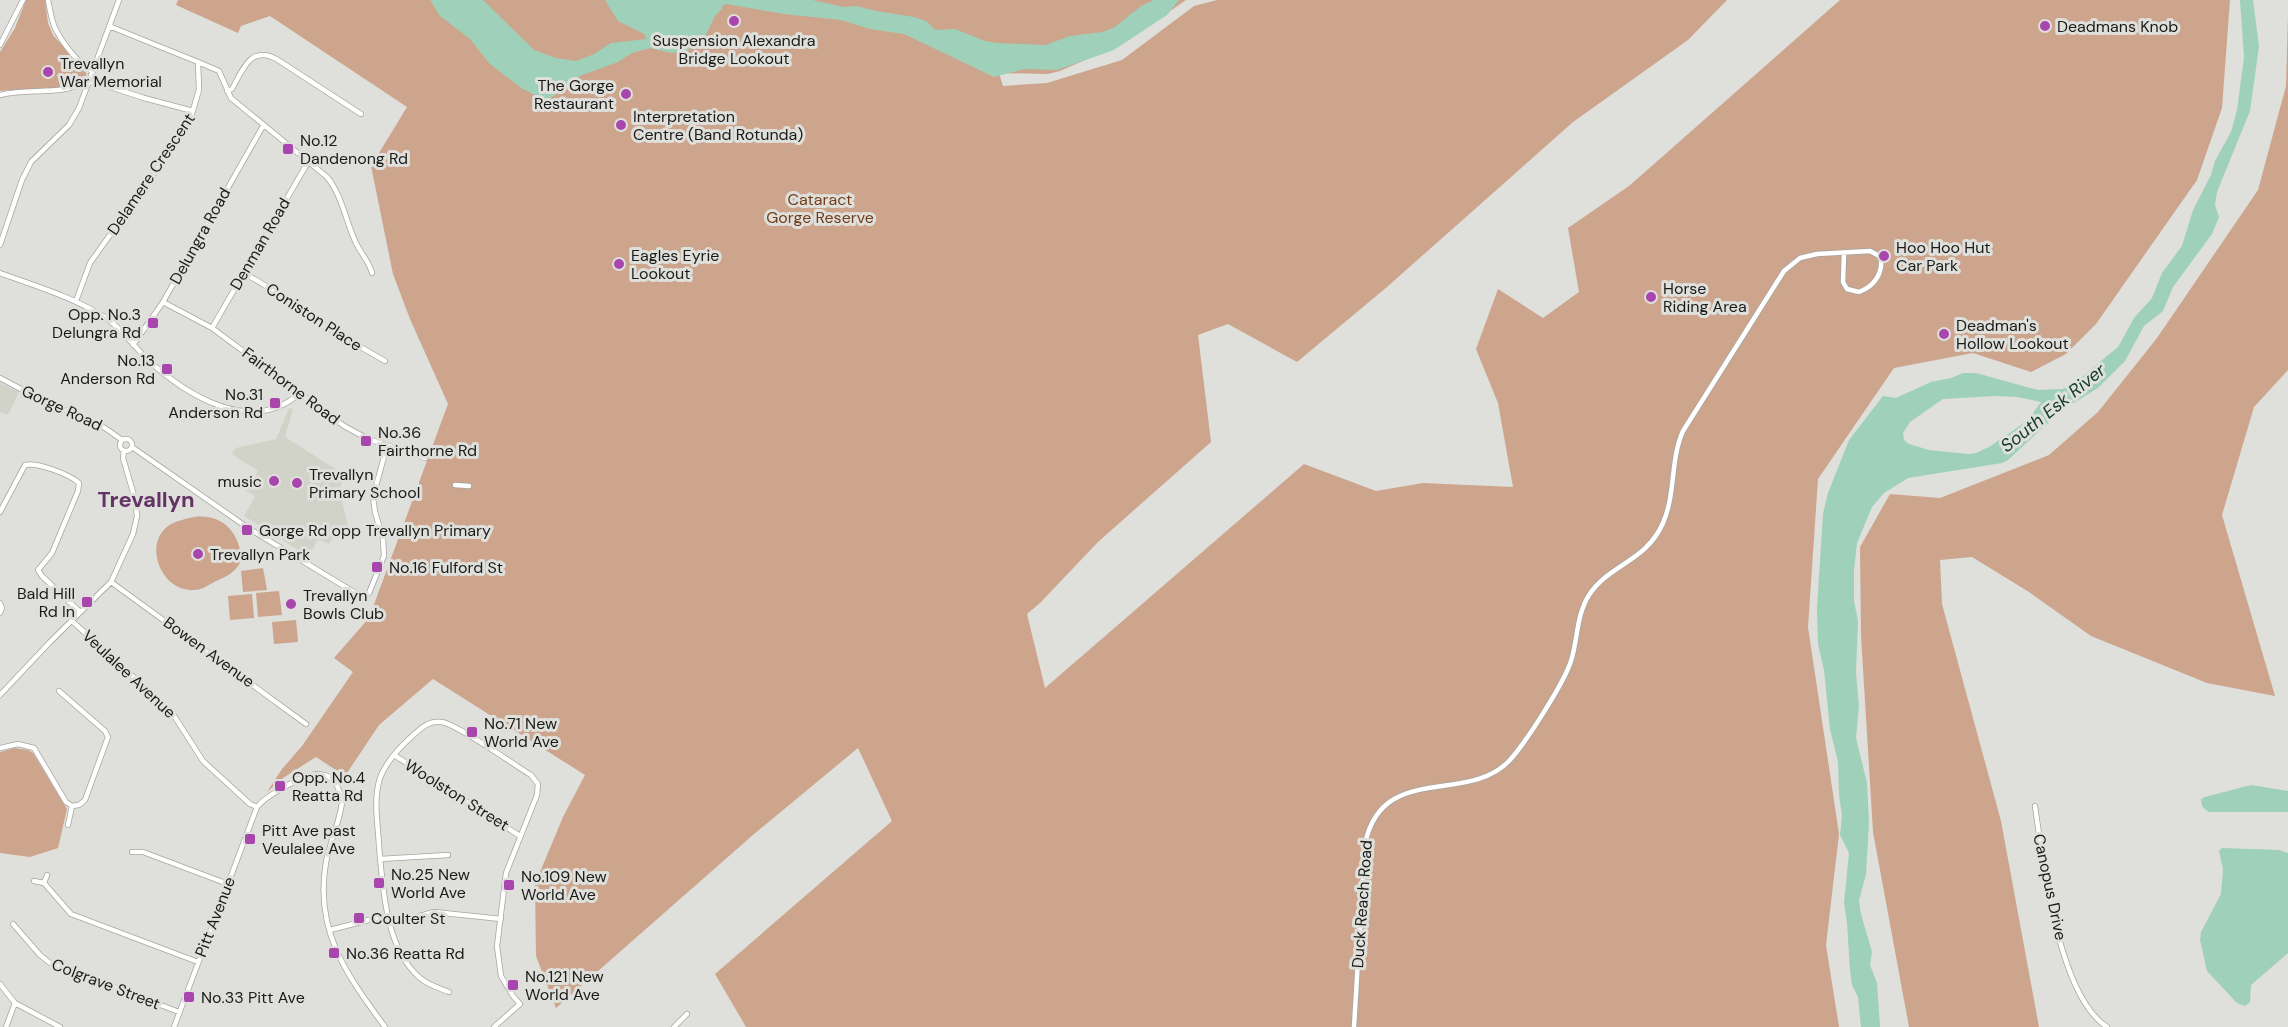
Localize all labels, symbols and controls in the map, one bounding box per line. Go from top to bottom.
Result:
marker: Suspension Alexandra Bridge Lookout [727,14,741,28]
place label: Deadmans Knob [2057,16,2178,37]
marker: Deadmans Knob [2038,19,2052,33]
place label: Suspension Alexandra Bridge Lookout [653,30,815,69]
place label: Trevallyn War Memorial [60,53,162,92]
marker: Trevallyn War Memorial [41,65,55,79]
place label: The Gorge Restaurant [534,75,614,114]
marker: The Gorge Restaurant [619,87,633,101]
place label: Interpretation Centre (Band Rotunda) [633,106,803,145]
street label: Delamere Crescent [102,109,200,239]
marker: Interpretation Centre (Band Rotunda) [614,118,628,132]
place label: No.12 Dandenong Rd [300,130,408,169]
marker: No.12 Dandenong Rd [281,142,295,156]
street label: Delungra Road [165,184,235,288]
park label: Cataract Gorge Reserve [766,189,874,228]
street label: Denman Road [225,194,295,294]
place label: Hoo Hoo Hut Car Park [1896,237,1991,276]
place label: Eagles Eyrie Lookout [631,245,719,284]
marker: Hoo Hoo Hut Car Park [1877,249,1891,263]
marker: Eagles Eyrie Lookout [612,257,626,271]
street label: Coniston Place [262,278,366,356]
place label: Horse Riding Area [1663,278,1747,317]
marker: Horse Riding Area [1644,290,1658,304]
place label: Opp. No.3 Delungra Rd [52,304,141,343]
place label: Deadman's Hollow Lookout [1956,315,2069,354]
marker: Opp. No.3 Delungra Rd [146,316,160,330]
marker: Deadman's Hollow Lookout [1937,327,1951,341]
street label: Fairthorne Road [238,342,344,430]
place label: No.13 Anderson Rd [60,350,155,389]
water label: South Esk River [1995,357,2112,458]
marker: No.13 Anderson Rd [160,362,174,376]
street label: Gorge Road [18,380,106,436]
place label: No.31 Anderson Rd [168,384,263,423]
marker: No.31 Anderson Rd [268,396,282,410]
place label: No.36 Fairthorne Rd [378,422,477,461]
marker: No.36 Fairthorne Rd [359,434,373,448]
place label: Trevallyn Primary School [309,464,420,503]
place label: music [218,471,262,492]
marker: music [267,474,281,488]
marker: Trevallyn Primary School [290,476,304,490]
district label: Trevallyn [98,485,195,514]
place label: Gorge Rd opp Trevallyn Primary [259,520,491,541]
marker: Gorge Rd opp Trevallyn Primary [240,523,254,537]
place label: Trevallyn Park [210,544,310,565]
marker: Trevallyn Park [191,547,205,561]
place label: No.16 Fulford St [389,557,503,578]
marker: No.16 Fulford St [370,560,384,574]
place label: Bald Hill Rd In [17,583,75,622]
place label: Trevallyn Bowls Club [303,585,384,624]
marker: Bald Hill Rd In [80,595,94,609]
marker: Trevallyn Bowls Club [284,597,298,611]
street label: Bowen Avenue [159,612,259,692]
street label: Veulalee Avenue [78,625,180,723]
place label: No.71 New World Ave [484,713,559,752]
marker: No.71 New World Ave [465,725,479,739]
street label: Woolston Street [401,755,513,835]
place label: Opp. No.4 Reatta Rd [292,767,366,806]
marker: Opp. No.4 Reatta Rd [273,779,287,793]
place label: Pitt Ave past Veulalee Ave [262,820,356,859]
marker: Pitt Ave past Veulalee Ave [243,832,257,846]
street label: Canopus Drive [2028,832,2072,942]
street label: Duck Reach Road [1347,839,1377,969]
place label: No.25 New World Ave [391,864,470,903]
place label: No.109 New World Ave [521,866,607,905]
street label: Pitt Avenue [190,874,240,960]
marker: No.25 New World Ave [372,876,386,890]
marker: No.109 New World Ave [502,878,516,892]
place label: Coulter St [371,908,446,929]
marker: Coulter St [352,911,366,925]
place label: No.36 Reatta Rd [346,943,465,964]
marker: No.36 Reatta Rd [327,946,341,960]
street label: Colgrave Street [49,954,163,1014]
place label: No.121 New World Ave [525,966,604,1005]
marker: No.121 New World Ave [506,978,520,992]
place label: No.33 Pitt Ave [201,987,305,1008]
marker: No.33 Pitt Ave [182,990,196,1004]

